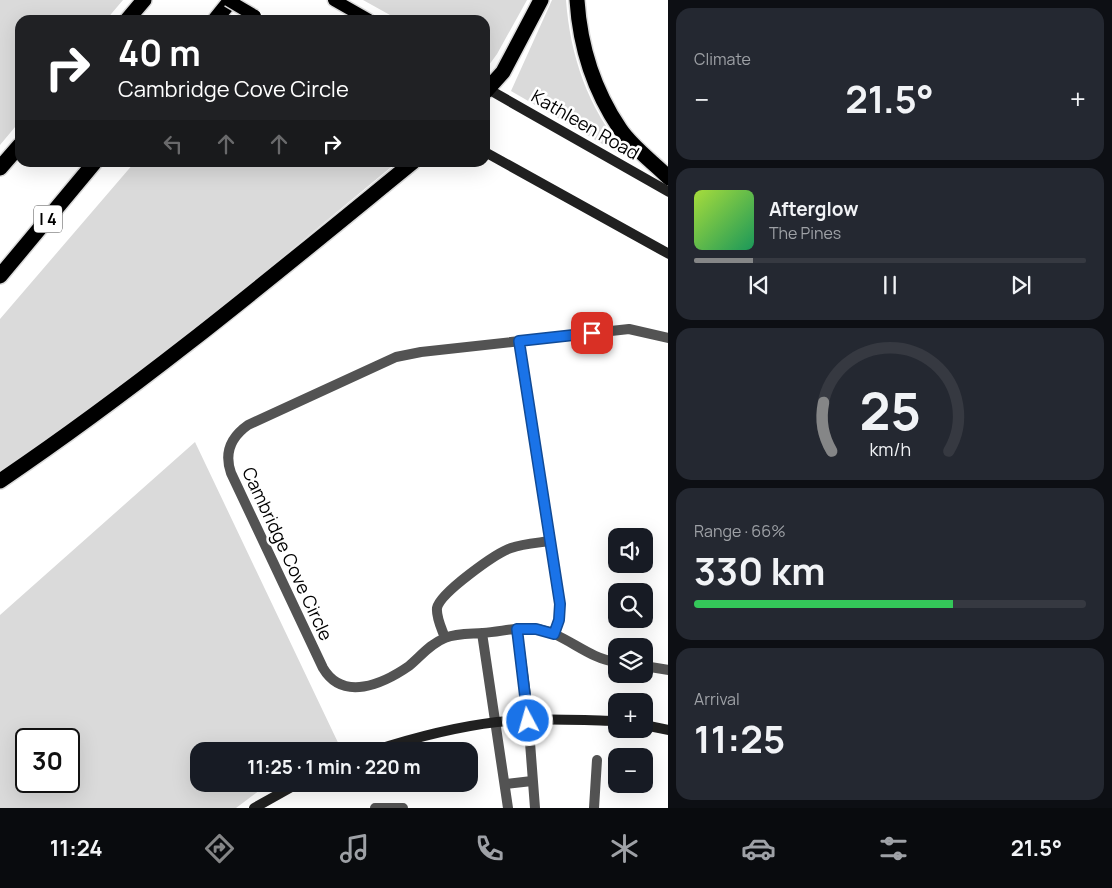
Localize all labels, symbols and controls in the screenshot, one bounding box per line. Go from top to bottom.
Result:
text: 40 m [118,29,201,77]
icon: right [35,35,100,100]
text: Climate [694,48,751,70]
text: 21.5° [845,72,934,124]
text: Cambridge Cove Circle [118,74,349,104]
text: − [694,80,709,118]
text: + [1070,80,1086,118]
street label: Kathleen Road [527,84,644,165]
icon: left [159,130,187,158]
icon: ahead [212,130,240,158]
icon: ahead [265,130,293,158]
icon: right [318,130,346,158]
text: Afterglow [769,196,858,222]
road number: I 4 [34,205,62,232]
text: The Pines [769,222,841,244]
icon: previous [745,271,773,299]
icon: pause [876,271,904,299]
icon: next [1007,271,1035,299]
pin [571,312,613,354]
icon: arrive [578,319,606,347]
text: 25 [859,375,921,446]
text: km/h [869,437,911,461]
street label: Cambridge Cove Circle [237,463,339,644]
text: Range · 66% [694,520,786,542]
map controls [608,528,653,793]
button: sound [608,528,653,573]
text: 330 km [694,544,825,596]
button: search [608,583,653,628]
button: layers [608,638,653,683]
text: Arrival [694,688,740,710]
button: + [608,693,653,738]
position arrow [501,694,553,746]
text: 11:25 [694,712,785,764]
speed limit sign: 30 [15,728,80,793]
button: − [608,748,653,793]
text: 11:25 · 1 min · 220 m [247,754,421,780]
icon: directions [202,831,237,866]
icon: music [337,831,372,866]
icon: phone [472,831,507,866]
icon: climate [607,831,642,866]
icon: car [741,831,776,866]
icon: filters [876,831,911,866]
text: 11:24 [50,833,103,863]
text: 21.5° [1011,833,1062,863]

